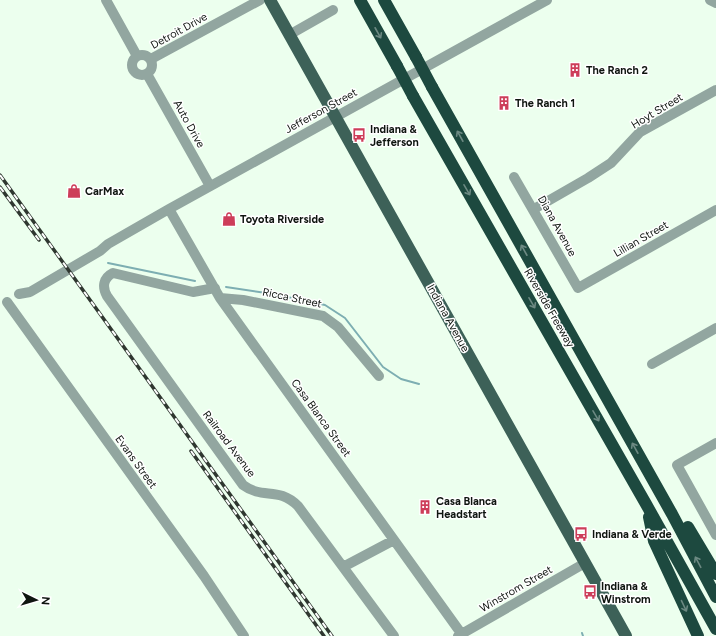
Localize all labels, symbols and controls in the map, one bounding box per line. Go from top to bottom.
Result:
street label: Detroit Drive [148,10,210,52]
one-way arrow [375,27,383,39]
building icon: The Ranch 2 [567,62,583,78]
place label: The Ranch 2 [586,64,648,77]
street label: Jefferson Street [283,86,359,136]
street label: Hoyt Street [629,91,685,131]
building icon: The Ranch 1 [496,95,512,111]
place label: The Ranch 1 [515,97,575,110]
street label: Auto Drive [171,98,207,150]
place label: Indiana & Jefferson [370,123,419,149]
bus stop icon: Indiana & Jefferson [351,127,367,143]
one-way arrow [456,130,464,142]
shop icon: CarMax [66,183,82,199]
one-way arrow [464,184,472,196]
place label: CarMax [85,185,124,198]
street label: Diana Avenue [535,193,579,259]
shop icon: Toyota Riverside [221,211,237,227]
place label: Toyota Riverside [240,213,324,226]
street label: Lillian Street [611,218,671,260]
one-way arrow [519,244,527,256]
street label: Riverside Freeway [521,266,577,350]
street label: Indiana Avenue [424,282,472,354]
street label: Ricca Street [261,285,323,311]
one-way arrow [528,297,536,309]
street label: Casa Blanca Street [288,377,354,459]
street label: Railroad Avenue [200,408,258,480]
one-way arrow [593,410,601,422]
street label: Evans Street [112,433,160,491]
one-way arrow [631,443,639,455]
place label: Casa Blanca Headstart [436,495,497,521]
building icon: Casa Blanca Headstart [417,499,433,515]
bus stop icon: Indiana & Verde [573,526,589,542]
place label: Indiana & Verde [592,528,672,541]
one-way arrow [693,557,701,569]
street label: Winstrom Street [477,563,555,615]
north arrow [16,580,56,620]
place label: Indiana & Winstrom [601,580,651,606]
bus stop icon: Indiana & Winstrom [582,584,598,600]
text: N [39,596,52,606]
one-way arrow [681,600,688,612]

